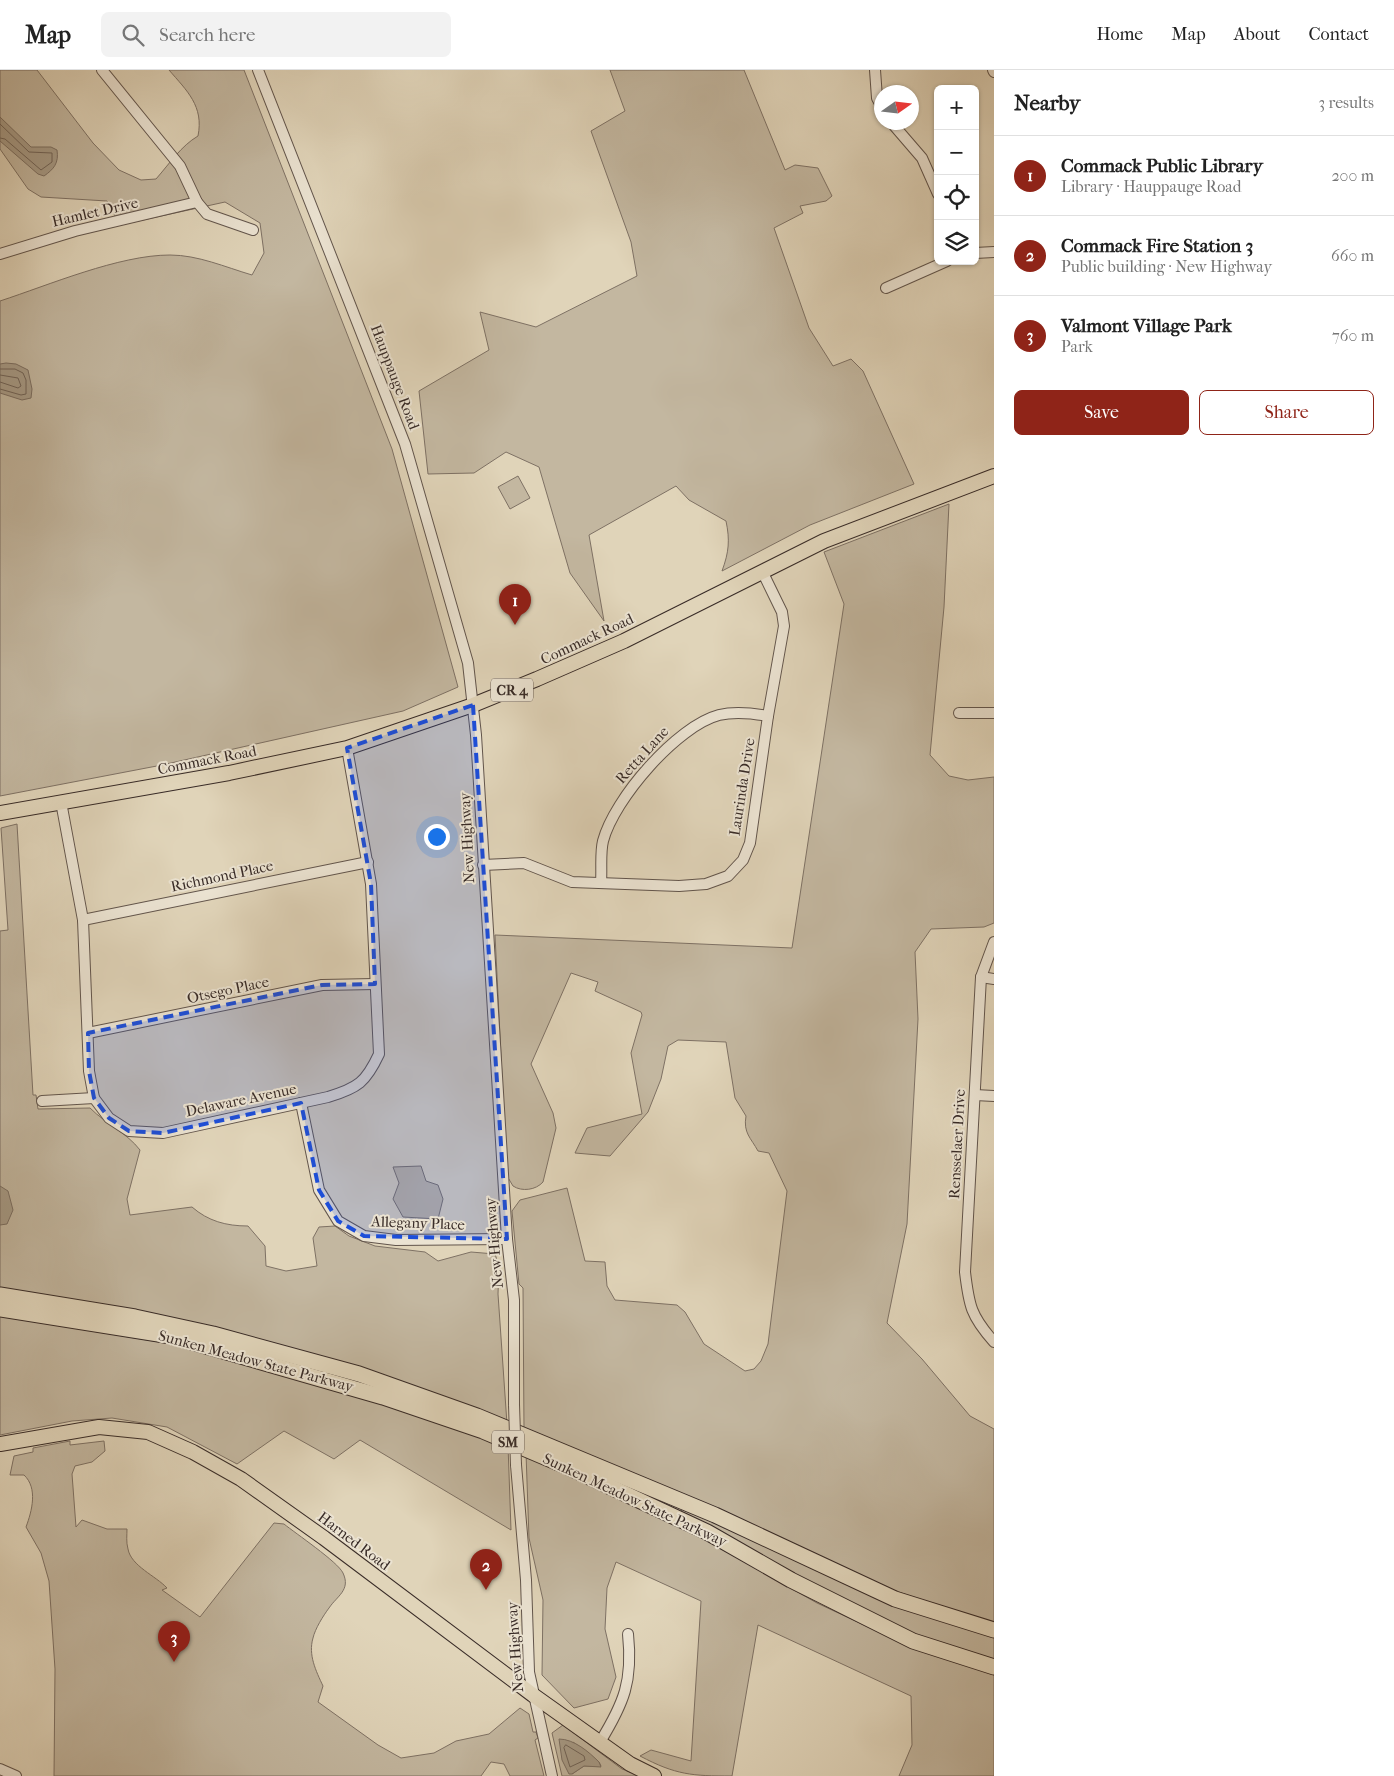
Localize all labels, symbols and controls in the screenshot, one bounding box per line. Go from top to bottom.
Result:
search box [101,12,451,57]
text: Map [25,21,71,49]
icon: search [119,21,147,49]
text: Search here [159,24,255,46]
text: Home [1096,24,1143,45]
text: Map [1171,24,1206,45]
text: About [1234,24,1280,45]
text: Contact [1308,24,1369,45]
north arrow [874,85,919,130]
map controls [934,85,979,265]
button: + [934,85,979,130]
text: Nearby [1014,91,1080,115]
text: 3 results [1318,93,1374,112]
button: − [934,130,979,175]
text: Commack Public Library [1061,155,1263,177]
text: 1 [1027,166,1033,185]
text: 200 m [1331,166,1374,185]
button: locate [934,175,979,220]
text: Library · Hauppauge Road [1061,177,1241,196]
street label: Hamlet Drive [50,193,140,231]
button: layers [934,220,979,265]
text: Commack Fire Station 3 [1061,235,1253,257]
text: 2 [1026,246,1034,265]
text: 660 m [1331,246,1374,265]
text: Public building · New Highway [1061,257,1272,276]
text: Valmont Village Park [1061,315,1232,337]
street label: Hauppauge Road [367,322,424,433]
text: 3 [1027,326,1033,345]
text: 760 m [1332,326,1374,345]
text: Park [1061,337,1093,356]
button: Save [1014,390,1189,435]
button: Share [1199,390,1374,435]
pin: 1 [499,584,531,625]
street label: Commack Road [538,609,637,668]
road number: CR 4 [491,678,533,702]
street label: Retta Lane [612,722,673,787]
street label: Laurinda Drive [725,736,759,837]
street label: Commack Road [156,741,259,778]
street label: New Highway [456,791,478,884]
your location [424,824,450,850]
street label: Richmond Place [169,856,275,896]
street label: Otsego Place [185,972,271,1007]
street label: Delaware Avenue [184,1079,299,1121]
street label: Rensselaer Drive [945,1088,969,1199]
street label: New Highway [481,1196,507,1289]
street label: Allegany Place [370,1212,466,1234]
street label: Sunken Meadow State Parkway [157,1326,356,1396]
road number: SM [492,1430,524,1454]
street label: Sunken Meadow State Parkway [540,1449,731,1551]
street label: Harned Road [314,1508,394,1575]
pin: 2 [470,1549,502,1590]
street label: New Highway [503,1600,527,1693]
pin: 3 [158,1621,190,1662]

